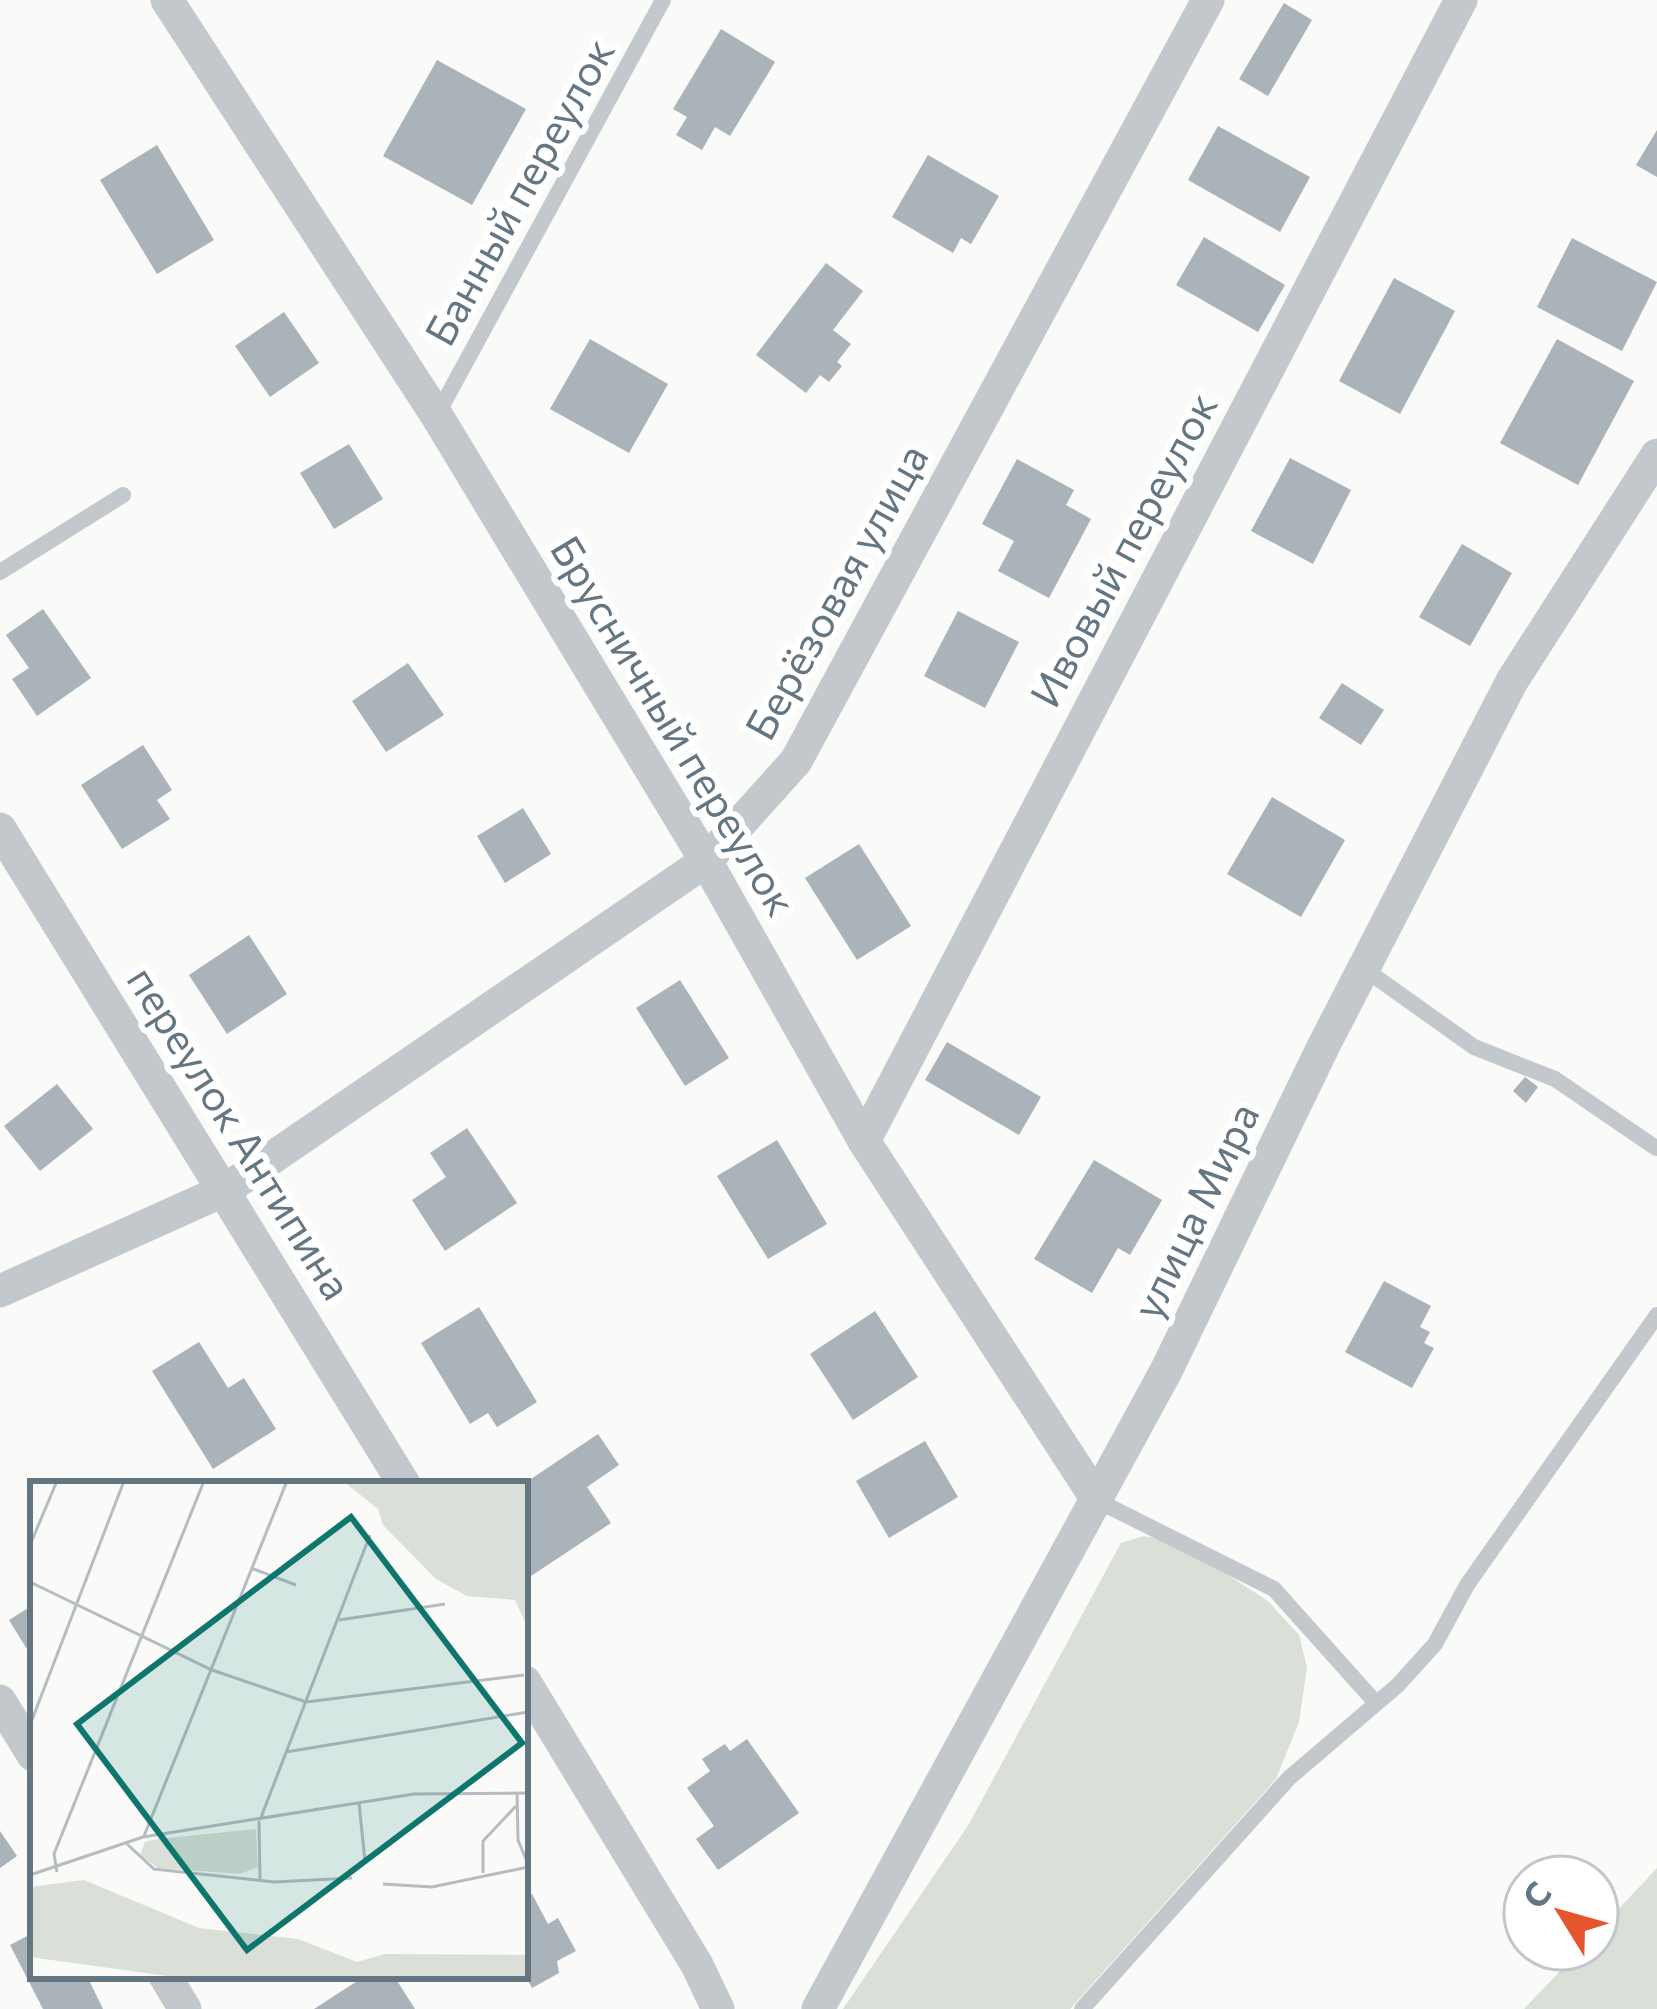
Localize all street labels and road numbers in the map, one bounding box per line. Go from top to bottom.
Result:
street label: Банный переулок [412,28,624,354]
street label: Ивовый переулок [1017,383,1227,715]
street label: Берёзовая улица [732,434,938,748]
street label: Брусничный переулок [541,526,809,924]
street label: переулок Антипина [117,956,365,1308]
street label: улица Мира [1119,1094,1269,1326]

